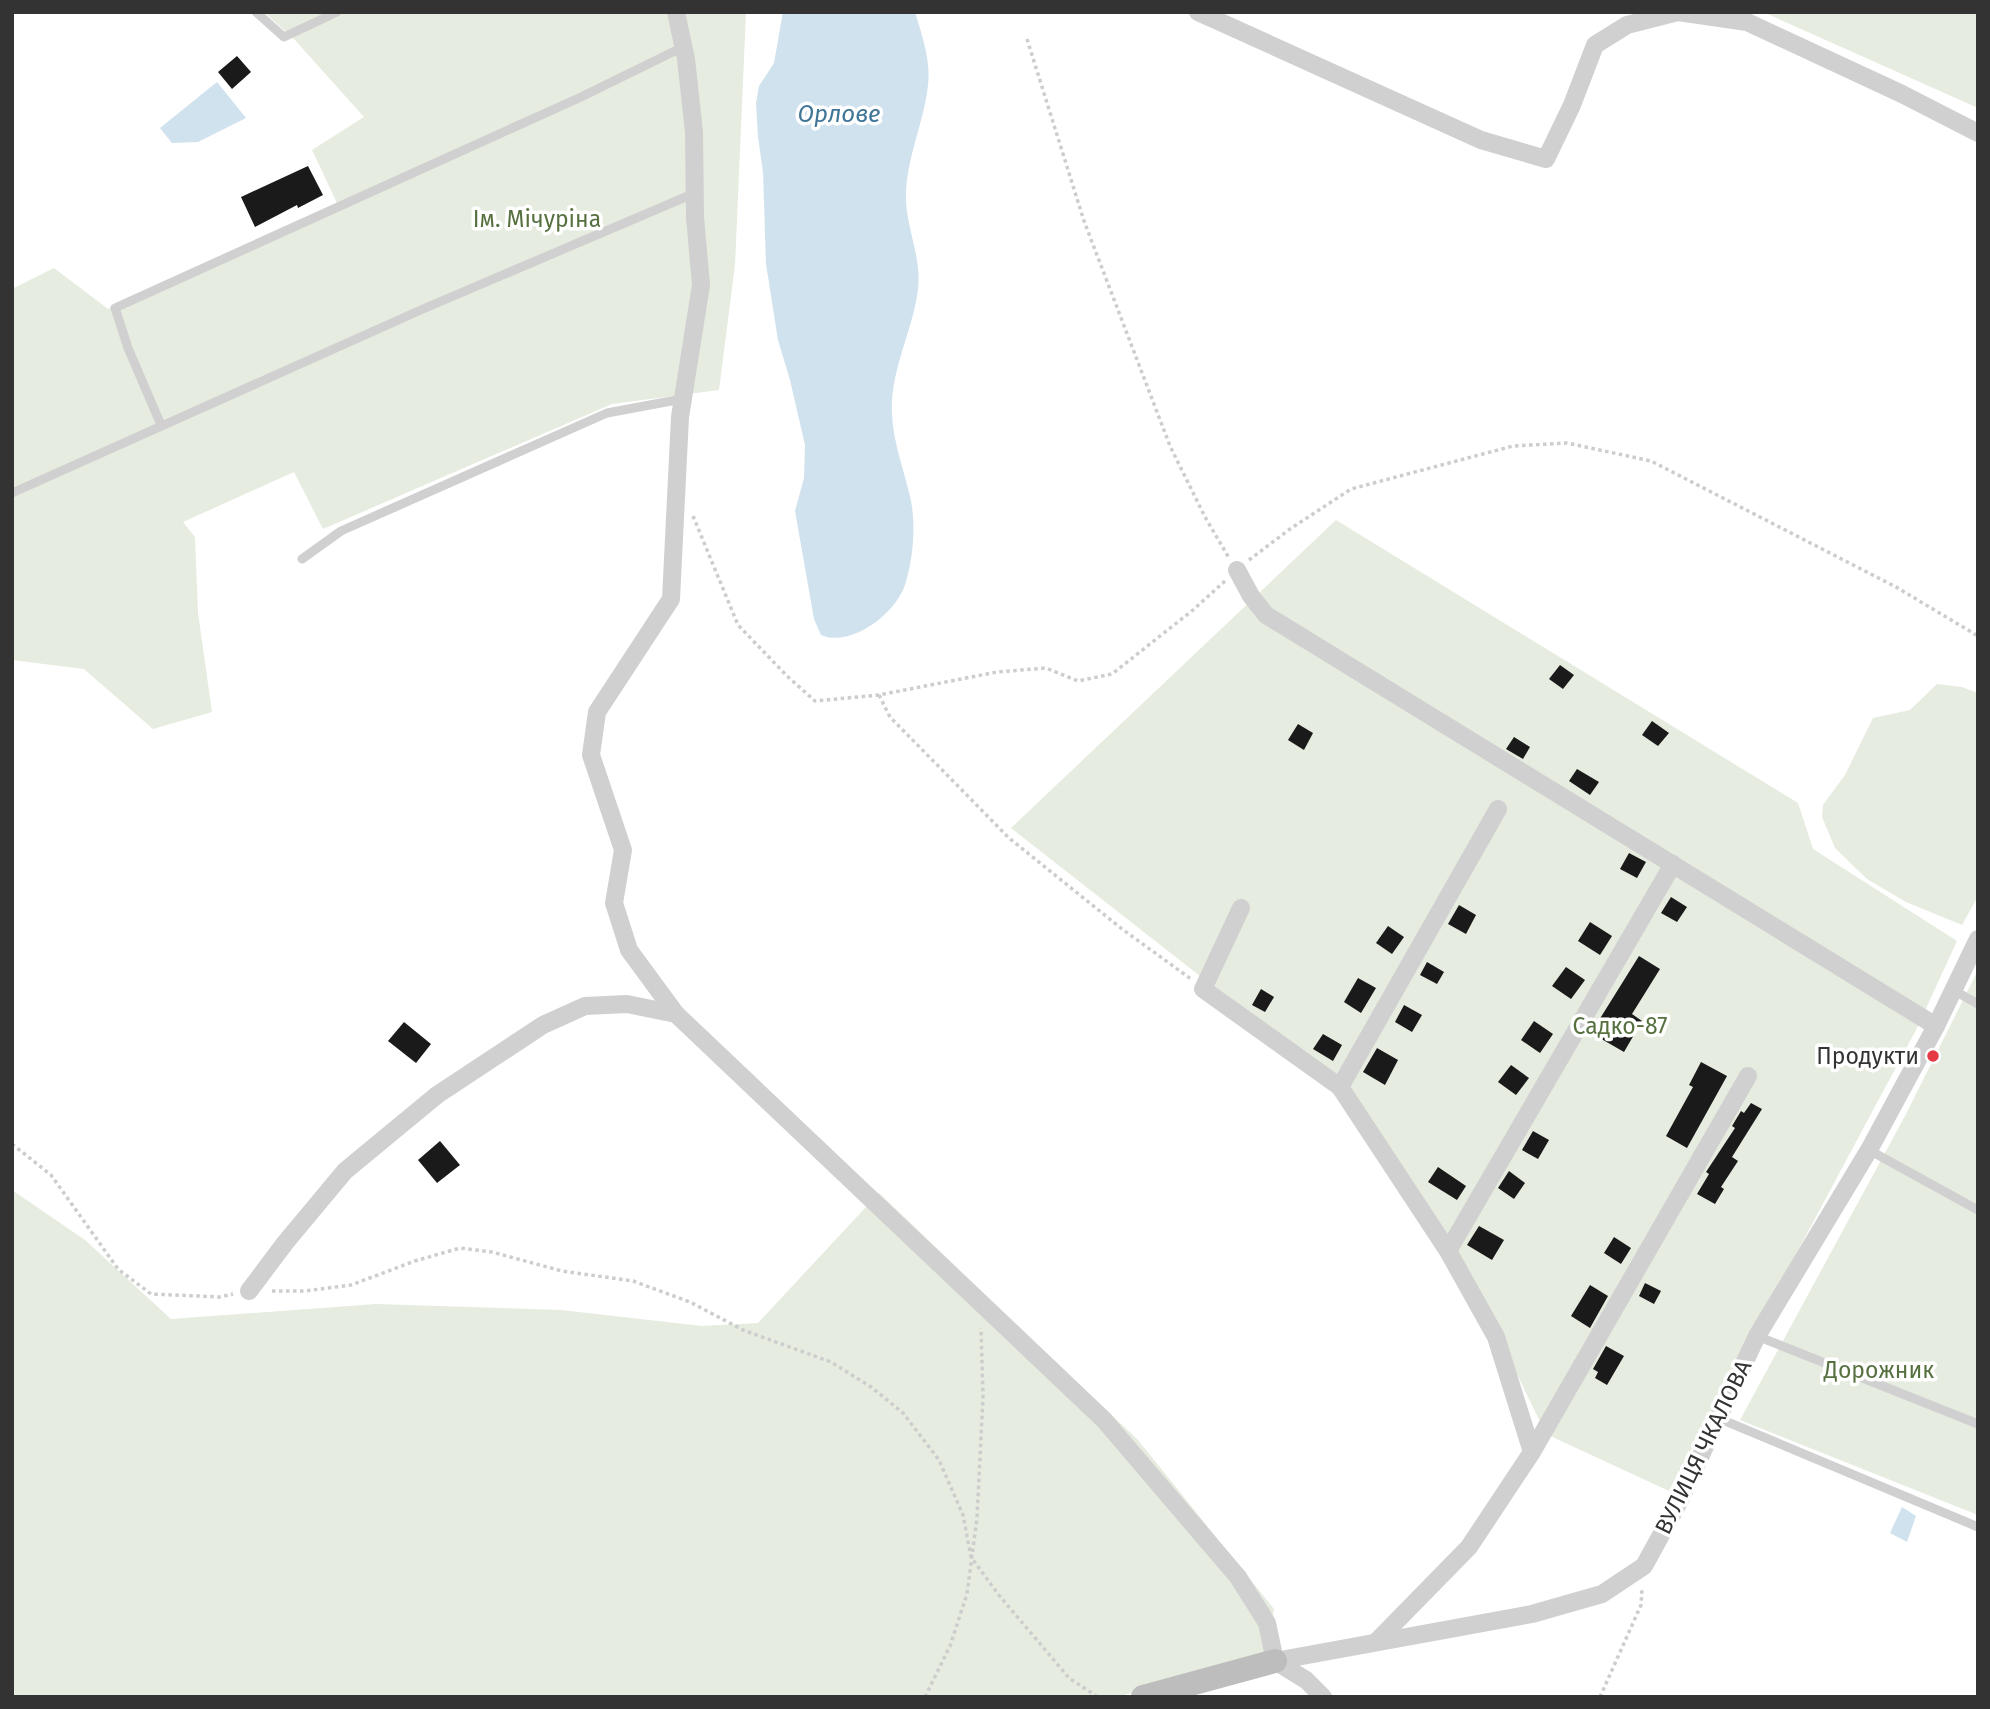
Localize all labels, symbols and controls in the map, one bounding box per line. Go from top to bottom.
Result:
water label: Орлове [798,100,880,128]
park label: Ім. Мічуріна [473,205,601,233]
park label: Садко-87 [1573,1012,1667,1040]
place label: Продукти [1816,1042,1919,1070]
marker: Продукти [1925,1048,1941,1064]
street label: ВУЛИЦЯ ЧКАЛОВА [1649,1355,1758,1539]
park label: Дорожник [1823,1356,1934,1384]

